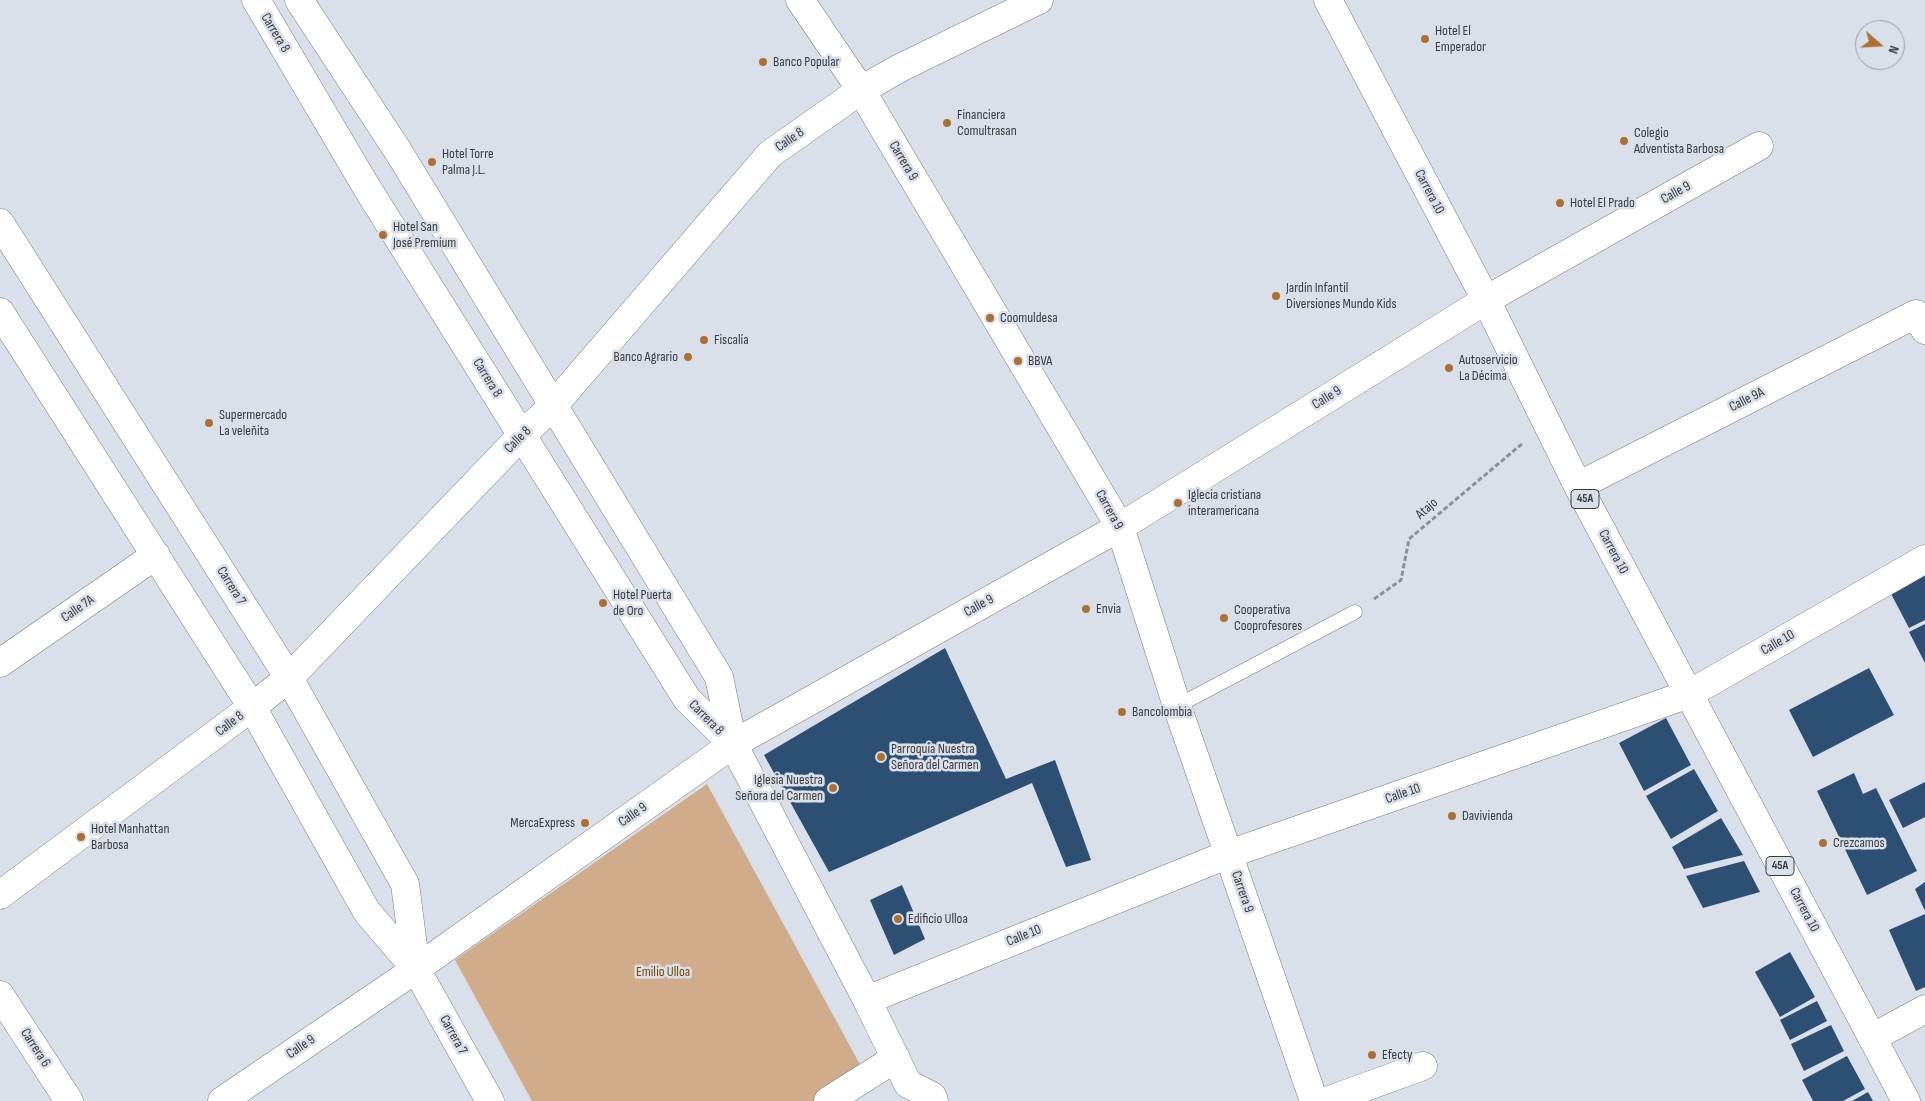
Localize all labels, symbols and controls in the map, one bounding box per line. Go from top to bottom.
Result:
street label: Carrera 8 [257,10,293,56]
north arrow [1855,20,1905,70]
place label: Hotel El Emperador [1435,23,1486,56]
marker: Hotel El Emperador [1419,33,1431,45]
text: N [1884,43,1903,56]
place label: Banco Popular [773,54,840,70]
marker: Banco Popular [757,56,769,68]
place label: Financiera Comultrasan [957,107,1017,140]
marker: Financiera Comultrasan [941,117,953,129]
street label: Calle 8 [772,124,808,156]
place label: Colegio Adventista Barbosa [1634,125,1724,158]
marker: Colegio Adventista Barbosa [1618,135,1630,147]
street label: Carrera 9 [885,138,921,184]
place label: Hotel Torre Palma J.L. [442,146,494,178]
marker: Hotel Torre Palma J.L. [426,156,438,168]
street label: Carrera 10 [1410,167,1448,217]
street label: Calle 9 [1658,178,1694,208]
place label: Hotel El Prado [1570,195,1635,211]
marker: Hotel El Prado [1554,197,1566,209]
place label: Hotel San José Premium [393,219,456,252]
marker: Hotel San José Premium [377,229,389,241]
place label: Jardín Infantil Diversiones Mundo Kids [1286,280,1396,312]
marker: Jardín Infantil Diversiones Mundo Kids [1270,290,1282,302]
place label: Coomuldesa [1000,310,1058,326]
marker: Coomuldesa [984,312,996,324]
place label: Fiscalía [714,332,749,348]
marker: Fiscalía [698,334,710,346]
place label: Banco Agrario [613,349,678,365]
marker: Banco Agrario [682,351,694,363]
place label: Autoservicio La Décima [1459,352,1518,384]
place label: BBVA [1028,353,1052,369]
street label: Carrera 8 [469,355,505,401]
marker: BBVA [1012,355,1024,367]
marker: Autoservicio La Décima [1443,362,1455,374]
street label: Calle 9 [1309,383,1345,413]
street label: Calle 9A [1727,384,1767,416]
place label: Supermercado La veleñita [219,407,287,440]
marker: Supermercado La veleñita [203,417,215,429]
street label: Calle 8 [501,423,535,457]
street label: Carrera 9 [1091,487,1127,533]
place label: Iglecia cristiana interamericana [1188,487,1261,520]
road number: 45A [1571,489,1599,508]
street label: Atajo [1412,495,1442,523]
marker: Iglecia cristiana interamericana [1172,497,1184,509]
street label: Carrera 10 [1594,527,1632,577]
street label: Carrera 7 [213,564,249,608]
place label: Hotel Puerta de Oro [613,587,672,620]
street label: Calle 9 [961,591,997,621]
street label: Calle 7A [58,592,98,626]
marker: Hotel Puerta de Oro [597,597,609,609]
place label: Envia [1096,601,1121,617]
place label: Cooperativa Cooprofesores [1234,602,1302,634]
marker: Envia [1080,603,1092,615]
marker: Cooperativa Cooprofesores [1218,612,1230,624]
street label: Calle 10 [1758,627,1798,659]
street label: Carrera 8 [685,697,727,739]
place label: Bancolombia [1132,704,1192,720]
marker: Bancolombia [1116,706,1128,718]
street label: Calle 8 [213,708,247,740]
place label: Parroquia Nuestra Señora del Carmen [891,741,979,774]
marker: Parroquia Nuestra Señora del Carmen [875,751,887,763]
place label: Iglesia Nuestra Señora del Carmen [735,772,823,804]
street label: Calle 10 [1383,780,1423,808]
marker: Iglesia Nuestra Señora del Carmen [827,782,839,794]
street label: Calle 9 [615,799,651,831]
place label: Davivienda [1462,808,1513,824]
marker: Davivienda [1446,810,1458,822]
place label: MercaExpress [510,815,575,831]
marker: MercaExpress [579,817,591,829]
place label: Hotel Manhattan Barbosa [91,821,169,854]
marker: Hotel Manhattan Barbosa [75,831,87,843]
place label: Crezcamos [1833,835,1885,851]
marker: Crezcamos [1817,837,1829,849]
road number: 45A [1766,856,1794,876]
street label: Carrera 9 [1227,869,1257,915]
street label: Carrera 10 [1785,885,1823,935]
place label: Edificio Ulloa [908,911,968,927]
marker: Edificio Ulloa [892,913,904,925]
street label: Calle 10 [1004,921,1044,951]
park label: Emilio Ulloa [636,964,690,980]
street label: Carrera 7 [435,1012,471,1058]
street label: Carrera 6 [16,1025,54,1071]
street label: Calle 9 [283,1031,319,1063]
place label: Efecty [1382,1047,1412,1063]
marker: Efecty [1366,1049,1378,1061]

